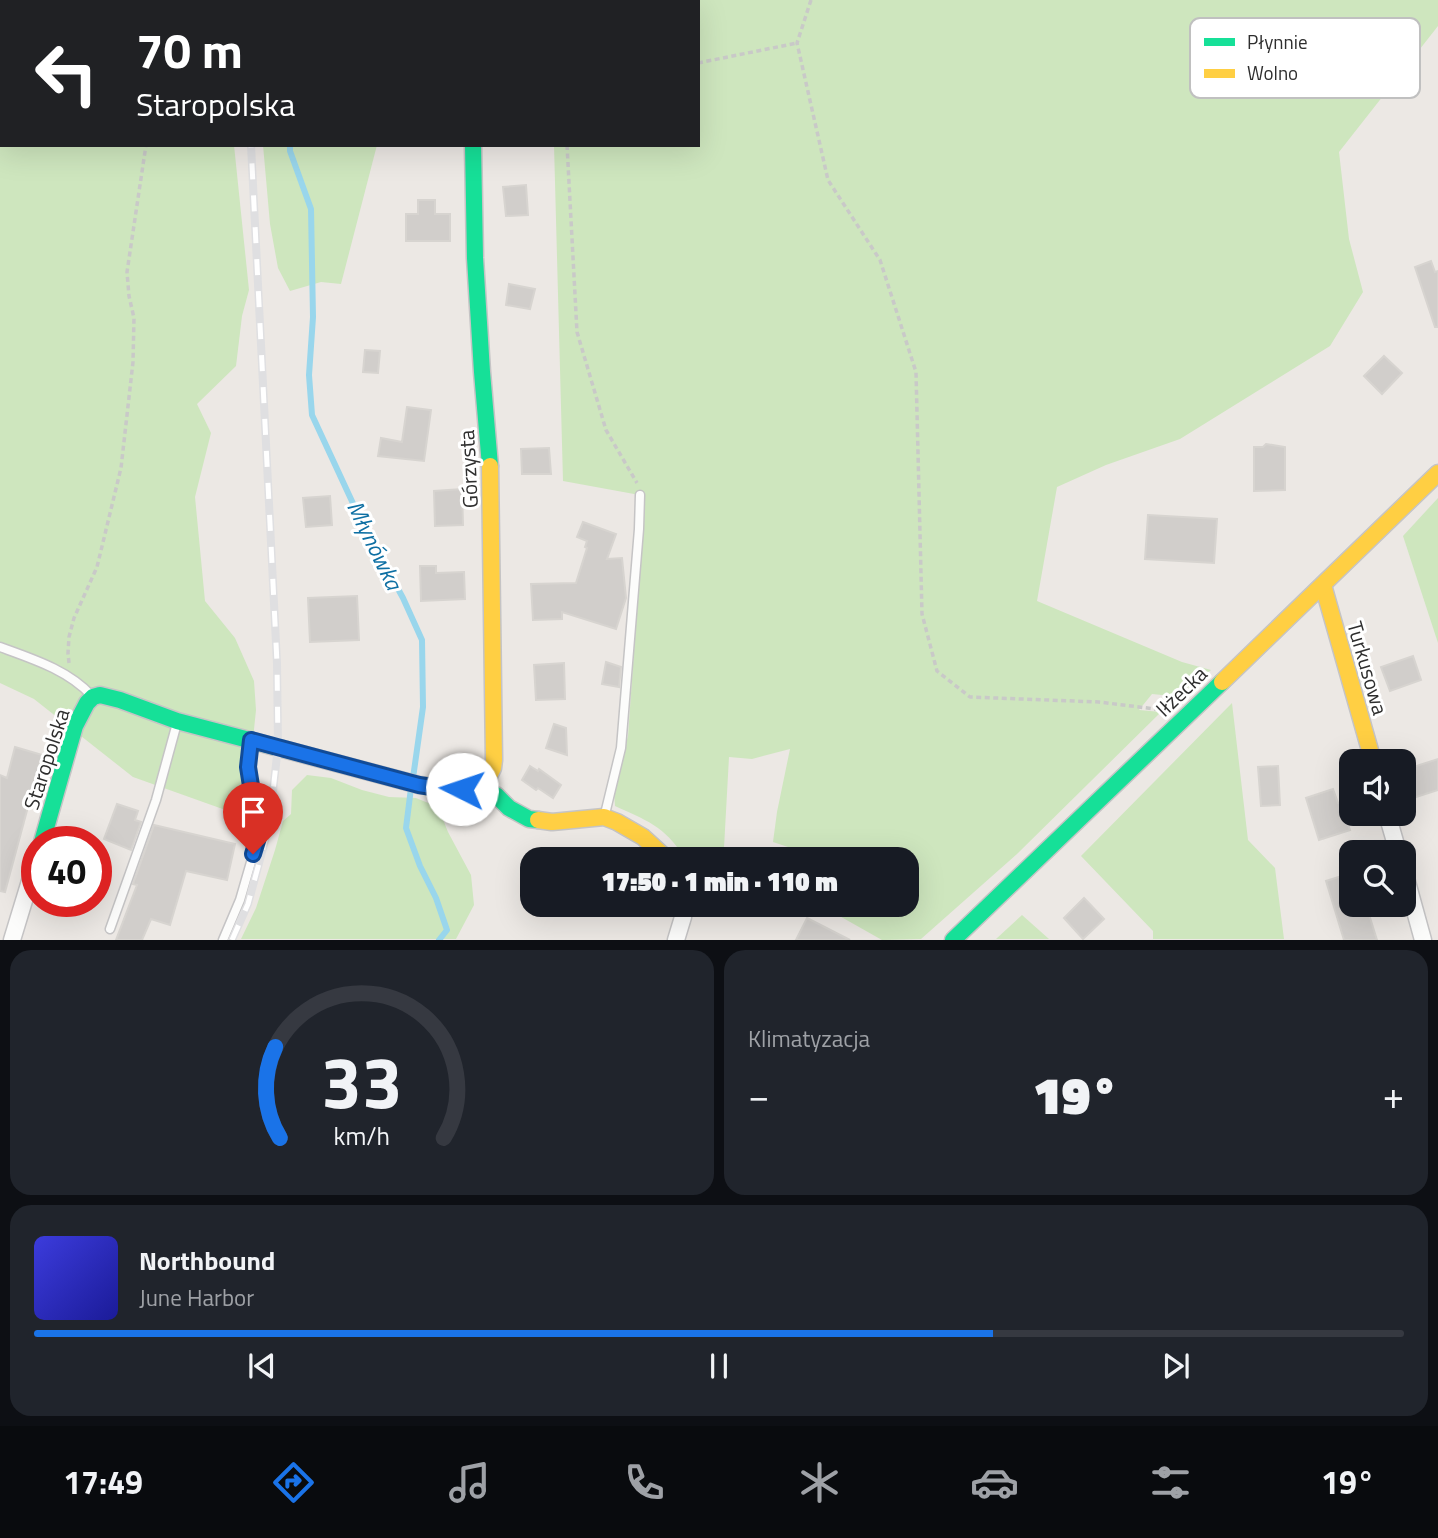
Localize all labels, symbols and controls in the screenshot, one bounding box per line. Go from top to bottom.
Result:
text: 70 m [136,12,243,87]
legend [1190,18,1420,98]
text: Płynnie [1247,27,1308,56]
icon: left [21,28,112,119]
text: Wolno [1247,58,1298,87]
text: Staropolska [136,80,295,128]
street label: Górzysta [450,428,486,509]
water label: Młynówka [338,494,412,597]
street label: Turkusowa [1339,617,1397,719]
street label: Iłżecka [1148,658,1215,724]
street label: Staropolska [15,704,78,814]
map controls [1339,749,1416,917]
button: sound [1339,749,1416,826]
position arrow [425,752,499,826]
pin [223,782,283,854]
icon: arrive [234,793,272,831]
speed limit sign: 40 [21,826,112,917]
button: search [1339,840,1416,917]
text: 17:50 · 1 min · 110 m [601,862,838,901]
text: Klimatyzacja [748,1021,870,1056]
text: 33 [321,1027,403,1137]
text: 19° [1033,1055,1119,1134]
text: − [748,1066,769,1124]
text: + [1383,1066,1404,1124]
text: km/h [334,1117,390,1155]
text: Northbound [139,1241,275,1280]
text: June Harbor [139,1280,254,1315]
icon: previous [243,1347,281,1385]
icon: pause [700,1347,738,1385]
icon: next [1157,1347,1195,1385]
text: 17:49 [63,1458,143,1506]
icon: directions [269,1458,318,1507]
icon: music [445,1458,494,1507]
icon: phone [620,1458,669,1507]
icon: climate [795,1458,844,1507]
icon: car [970,1458,1019,1507]
icon: filters [1146,1458,1195,1507]
text: 19° [1321,1458,1375,1506]

